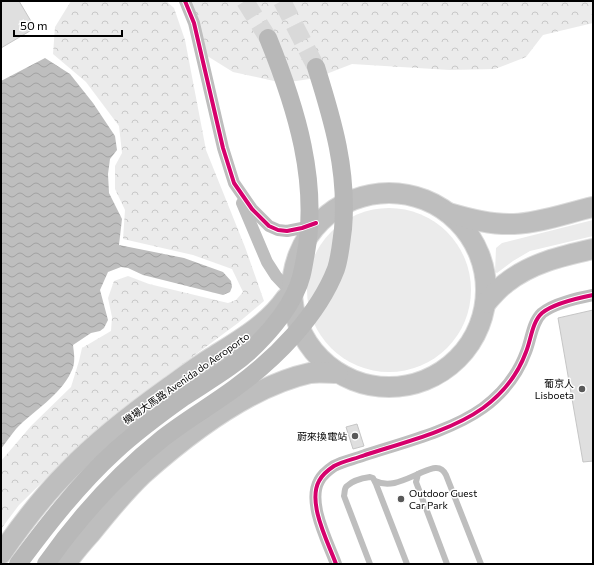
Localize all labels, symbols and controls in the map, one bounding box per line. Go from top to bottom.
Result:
scale bar [14,12,122,38]
text: 50 m [20,18,48,32]
street label: 機場大馬路 Avenida do Aeroporto [121,330,251,426]
place label: 葡京人 Lisboeta [535,377,574,401]
marker: 葡京人 Lisboeta [577,384,587,394]
place label: 蔚來換電站 [297,430,347,442]
marker: 蔚來換電站 [350,431,360,441]
place label: Outdoor Guest Car Park [409,487,477,511]
marker: Outdoor Guest Car Park [396,494,406,504]

